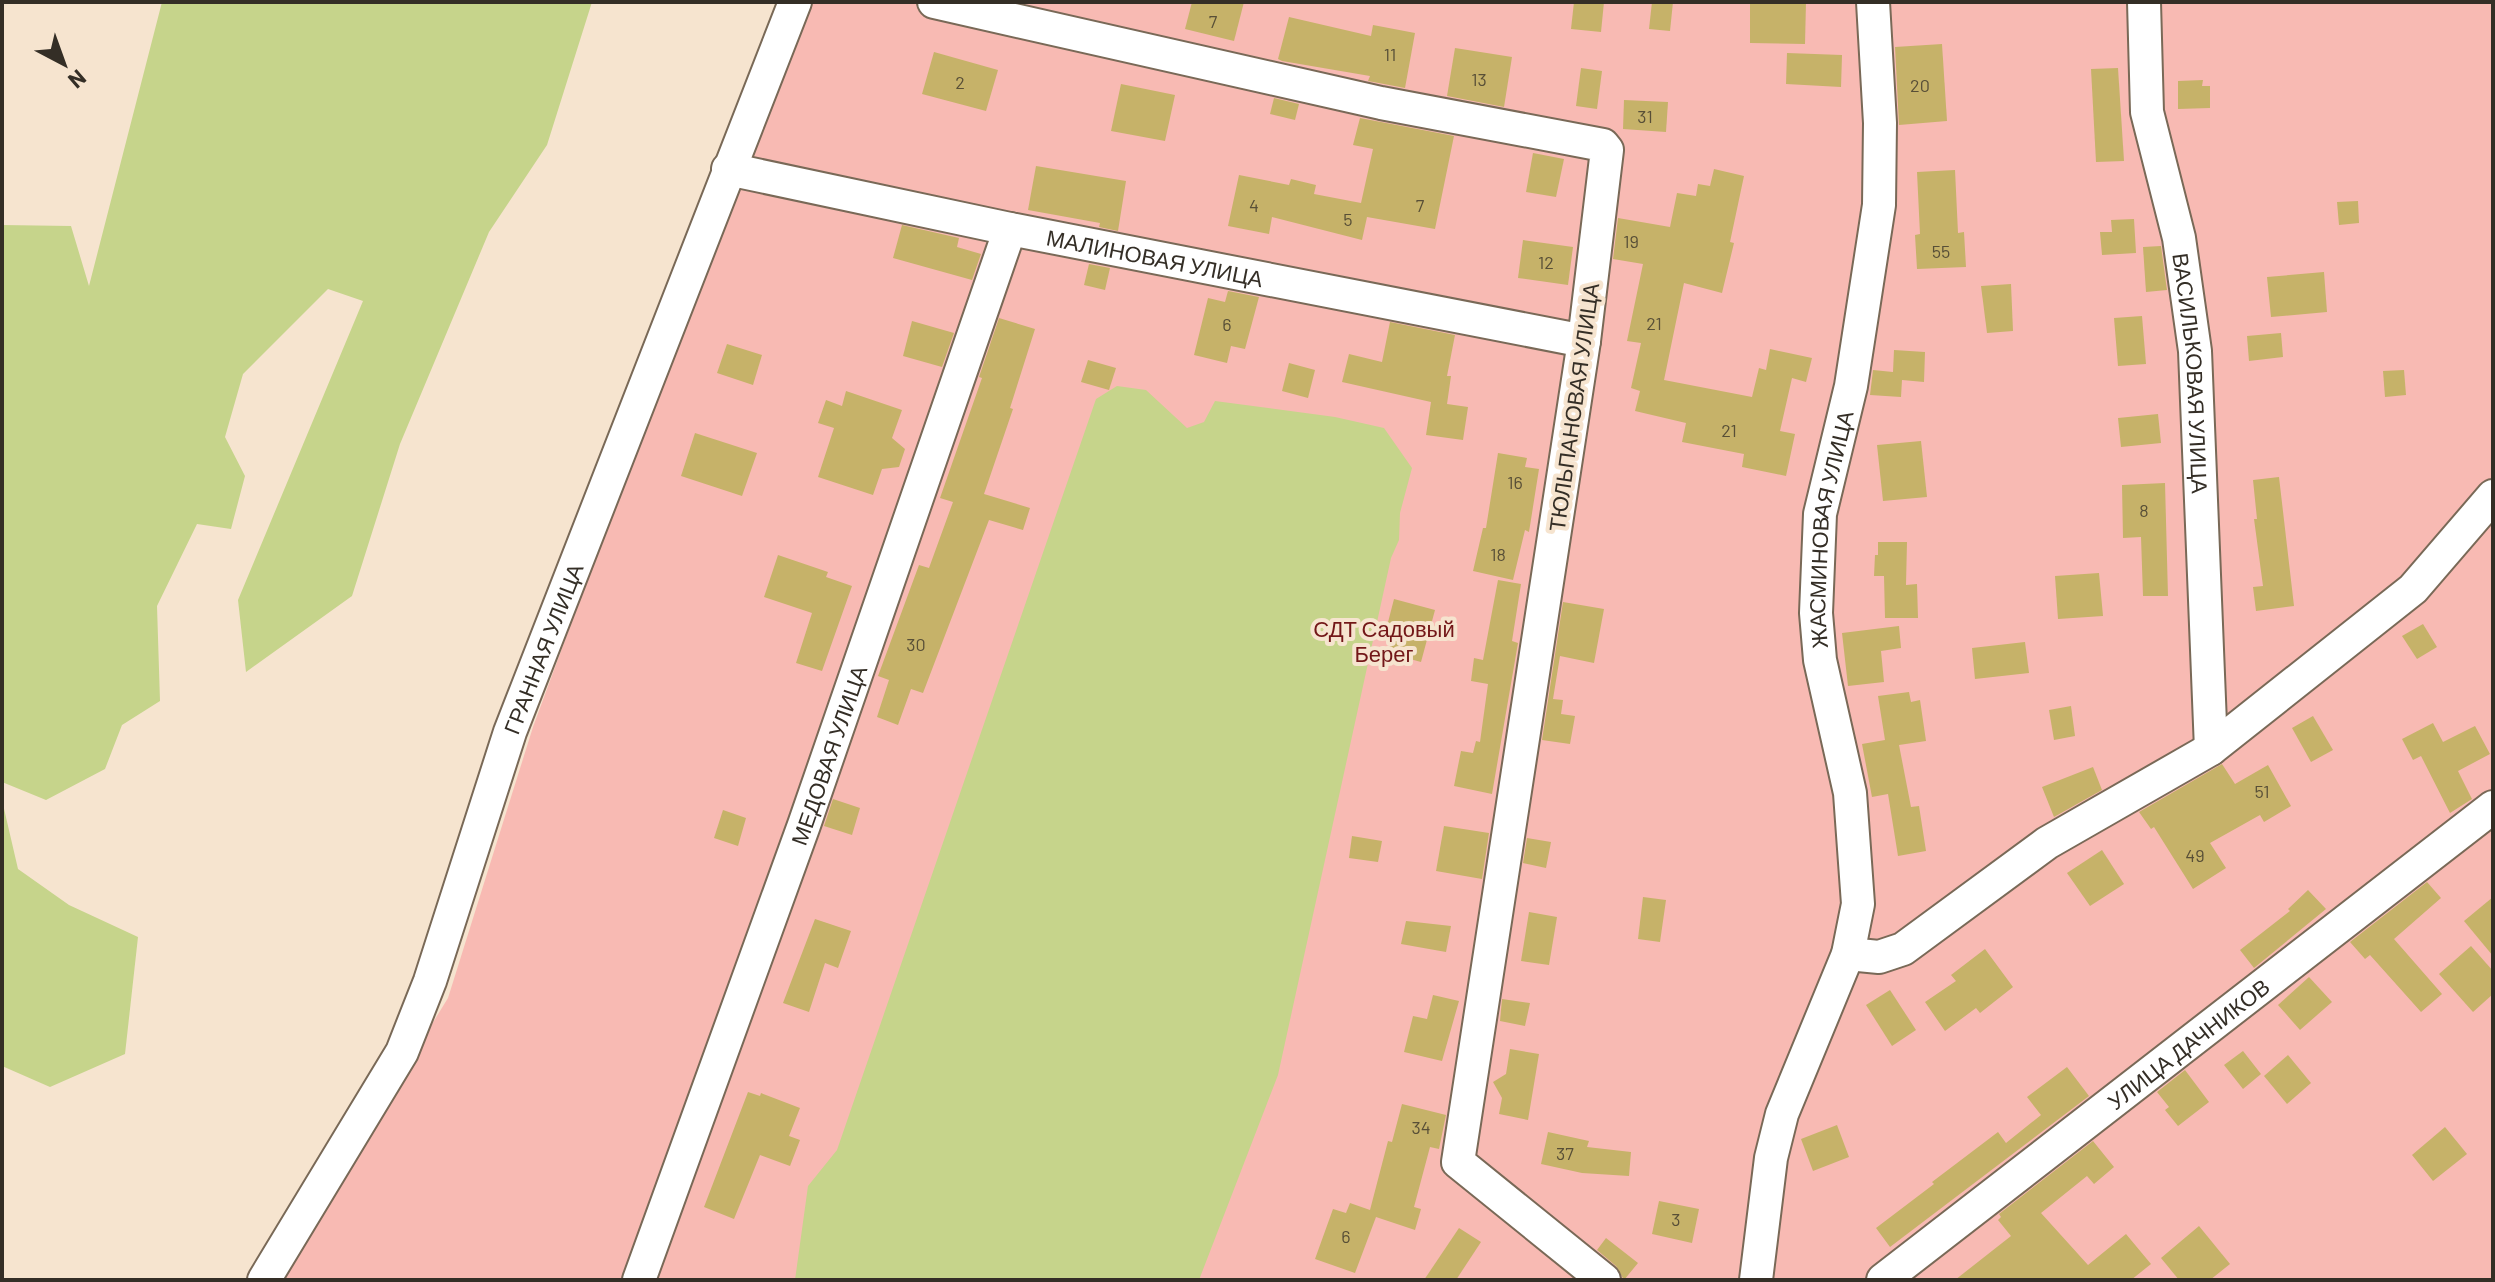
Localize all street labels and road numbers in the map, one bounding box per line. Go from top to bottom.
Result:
street label: МАЛИНОВАЯ УЛИЦА [1044,223,1266,291]
street label: ВАСИЛЬКОВАЯ УЛИЦА [2168,251,2214,494]
street label: ТЮЛЬПАНОВАЯ УЛИЦА [1543,281,1604,533]
street label: ЖАСМИНОВАЯ УЛИЦА [1803,407,1858,649]
street label: ГРАННАЯ УЛИЦА [498,559,588,738]
street label: МЕДОВАЯ УЛИЦА [785,661,871,848]
street label: УЛИЦА ДАЧНИКОВ [2102,973,2274,1114]

